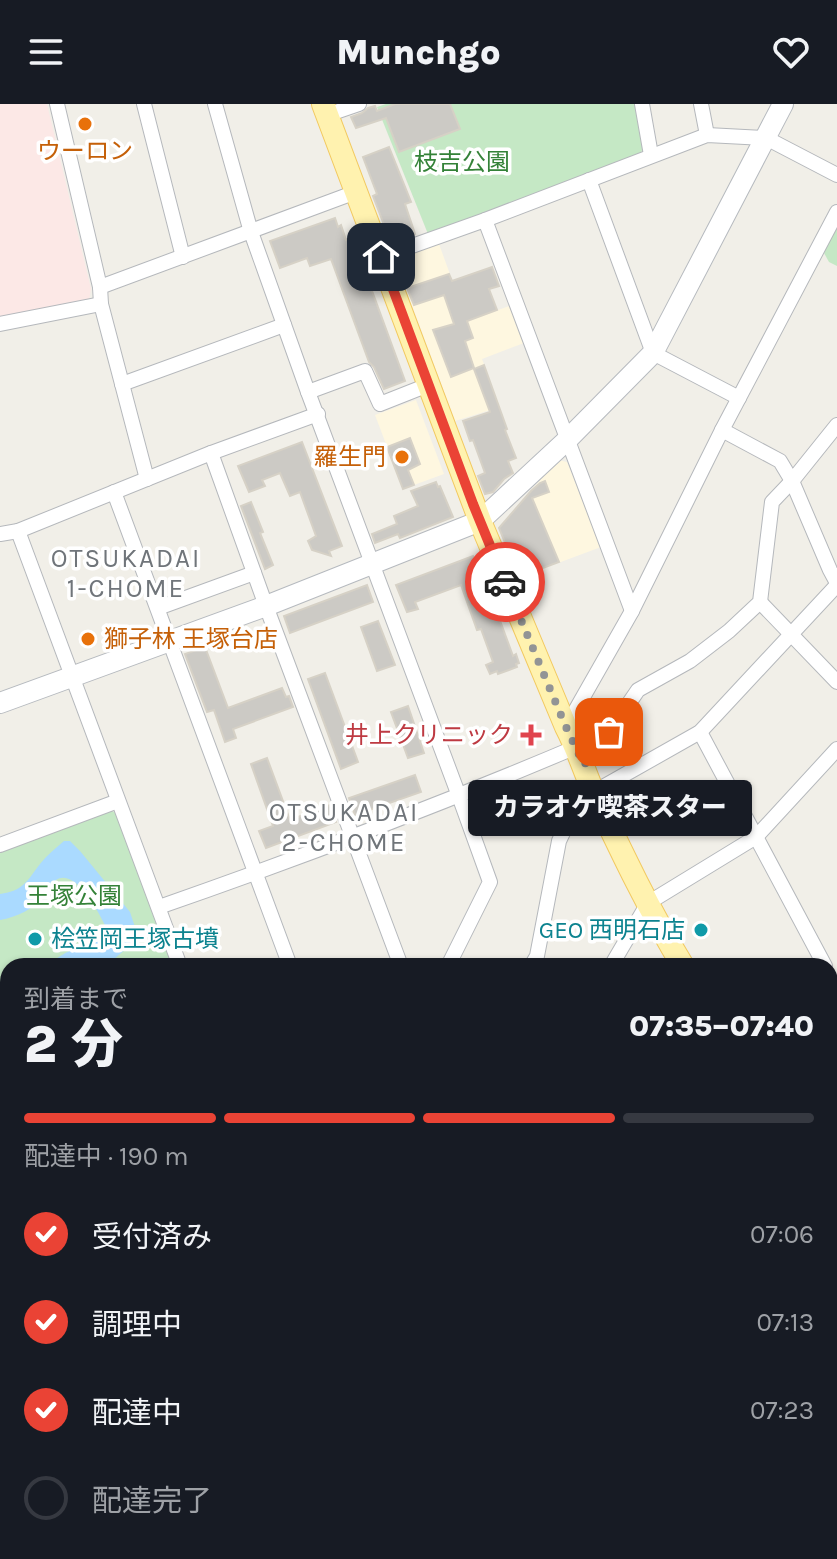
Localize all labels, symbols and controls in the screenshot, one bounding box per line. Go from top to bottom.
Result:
icon: menu [24,30,68,74]
icon: heart [769,30,813,74]
text: Munchgo [336,31,501,73]
marker: ウーロン [76,115,94,133]
place label: ウーロン [37,137,133,165]
park label: 枝吉公園 [414,148,510,176]
pin [347,223,415,291]
icon: home [359,235,403,279]
place label: 羅生門 [314,443,386,471]
marker: 羅生門 [393,448,411,466]
courier [465,542,545,622]
district label: OTSUKADAI 1-CHOME [51,543,201,604]
icon: car [483,560,527,604]
place label: 獅子林 王塚台店 [104,625,278,653]
marker: 獅子林 王塚台店 [79,630,97,648]
pin [575,698,643,766]
icon: bag [587,710,631,754]
place label: 井上クリニック [345,721,513,749]
marker: 井上クリニック [520,724,542,746]
callout: カラオケ喫茶スター [467,780,751,836]
text: カラオケ喫茶スター [493,792,727,823]
district label: OTSUKADAI 2-CHOME [269,797,419,858]
park label: 王塚公園 [26,882,122,910]
place label: GEO 西明石店 [539,916,685,944]
marker: GEO 西明石店 [692,921,710,939]
place label: 桧笠岡王塚古墳 [51,925,219,953]
marker: 桧笠岡王塚古墳 [26,930,44,948]
text: 到着まで [24,984,128,1015]
text: 07:35–07:40 [629,1008,814,1044]
text: 2 分 [24,1014,123,1075]
text: 配達中 · 190 m [24,1141,189,1172]
icon: check [24,1212,68,1256]
text: 受付済み [92,1219,212,1255]
text: 07:06 [750,1219,814,1250]
icon: check [24,1300,68,1344]
text: 調理中 [92,1307,182,1343]
text: 07:13 [756,1307,814,1338]
icon: check [24,1388,68,1432]
text: 配達中 [92,1395,182,1431]
text: 07:23 [750,1395,814,1426]
text: 配達完了 [92,1483,212,1519]

